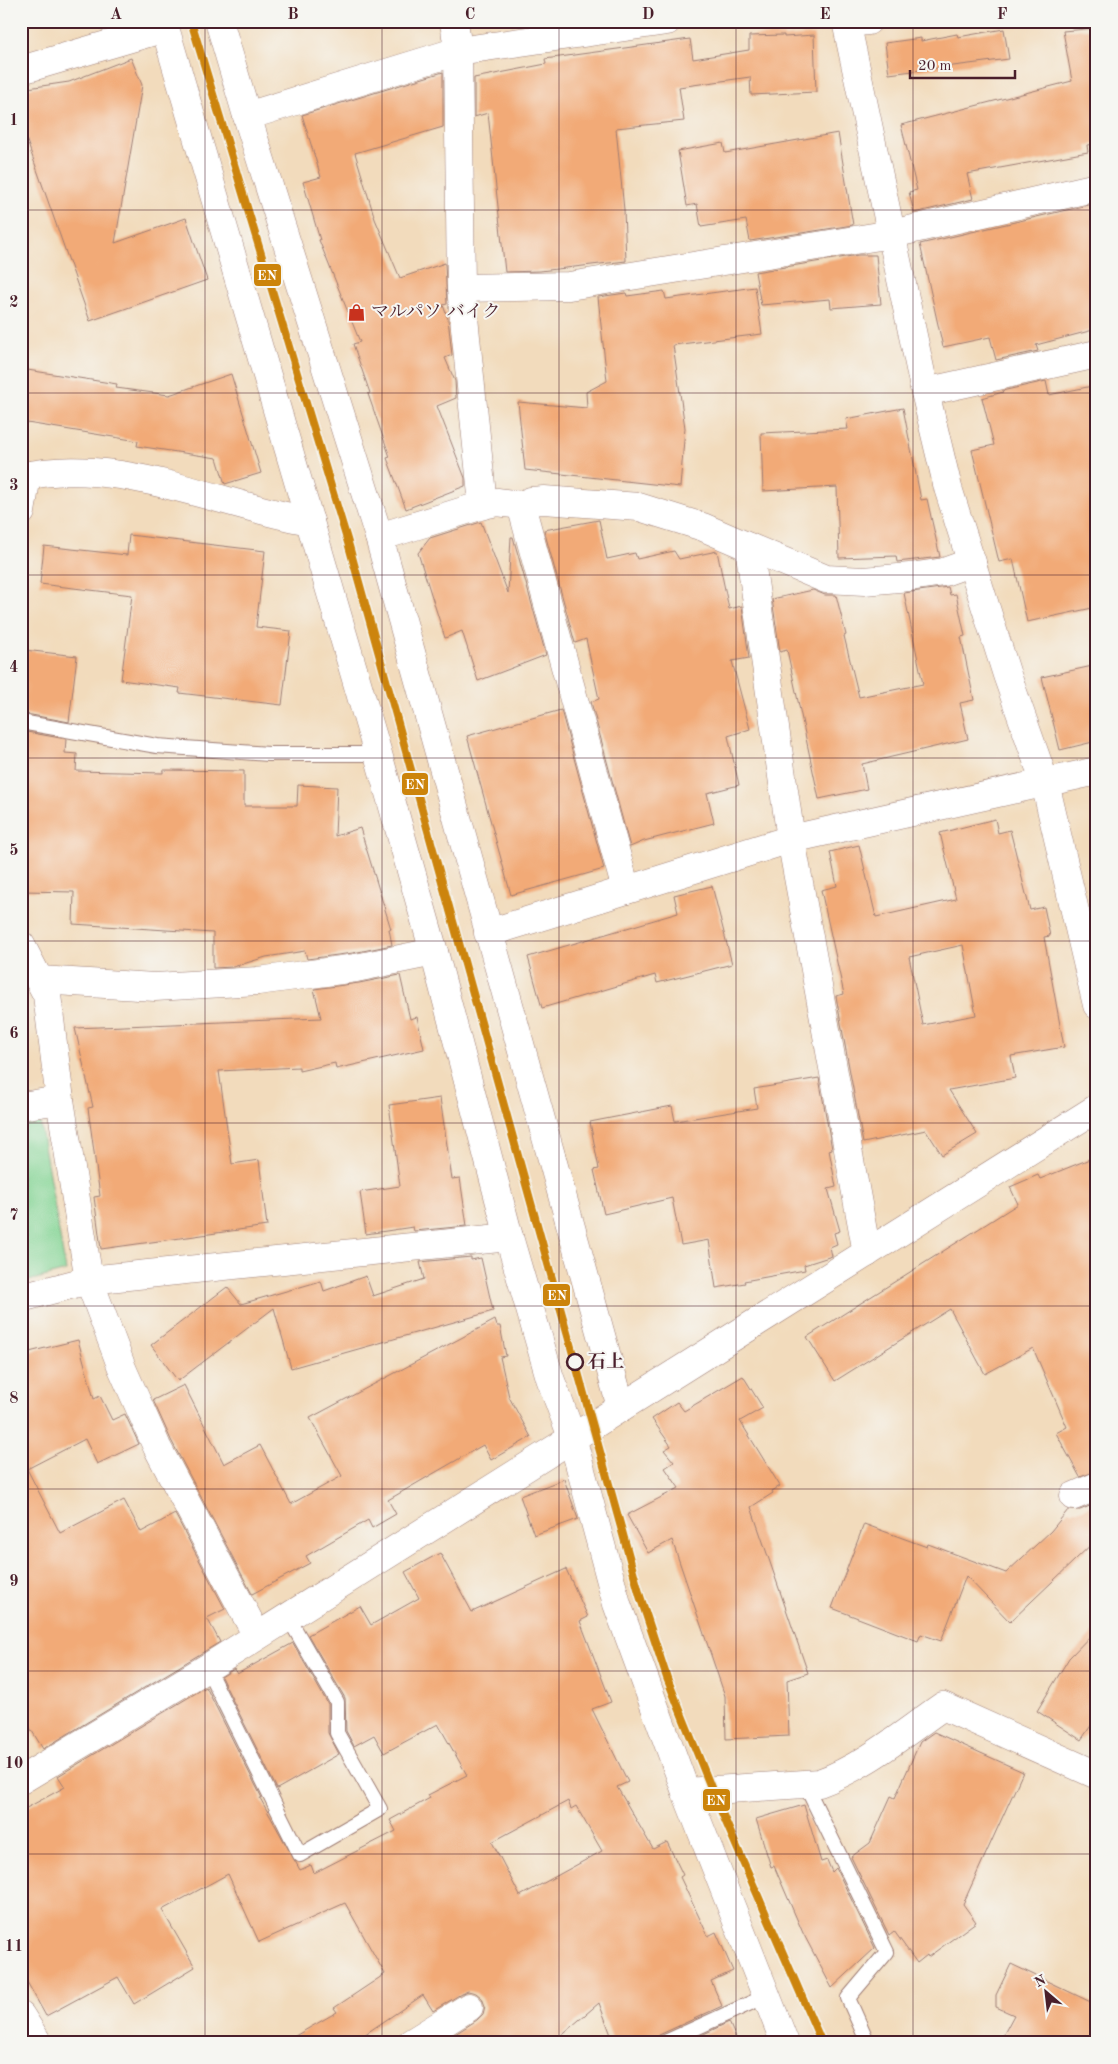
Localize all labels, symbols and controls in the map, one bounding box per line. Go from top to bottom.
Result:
text: A [110,7,122,23]
text: B [287,7,299,23]
text: C [465,7,475,23]
text: D [642,7,654,23]
text: E [819,7,831,23]
text: F [997,7,1008,23]
scale bar [910,48,1016,80]
text: 20 m [918,59,952,74]
text: 1 [9,113,19,129]
line badge: EN [253,263,282,287]
text: EN [257,269,277,283]
text: 2 [9,295,19,311]
shop icon: マルパソ バイク [347,302,367,322]
place label: マルパソ バイク [371,303,500,321]
text: 3 [9,478,19,494]
text: 4 [9,660,19,676]
line badge: EN [401,772,429,796]
text: EN [405,778,425,792]
text: 5 [9,843,19,859]
text: 6 [9,1026,19,1042]
text: 7 [9,1208,19,1224]
line badge: EN [542,1283,571,1307]
text: EN [547,1289,567,1303]
place label: 石上 [588,1351,624,1371]
marker: 石上 [566,1353,584,1371]
text: 8 [9,1391,19,1407]
text: 9 [9,1574,19,1590]
text: 10 [5,1756,23,1772]
line badge: EN [702,1788,731,1812]
text: EN [706,1794,726,1808]
text: 11 [5,1939,23,1955]
north arrow [1020,1966,1070,2016]
text: N [1032,1973,1049,1990]

